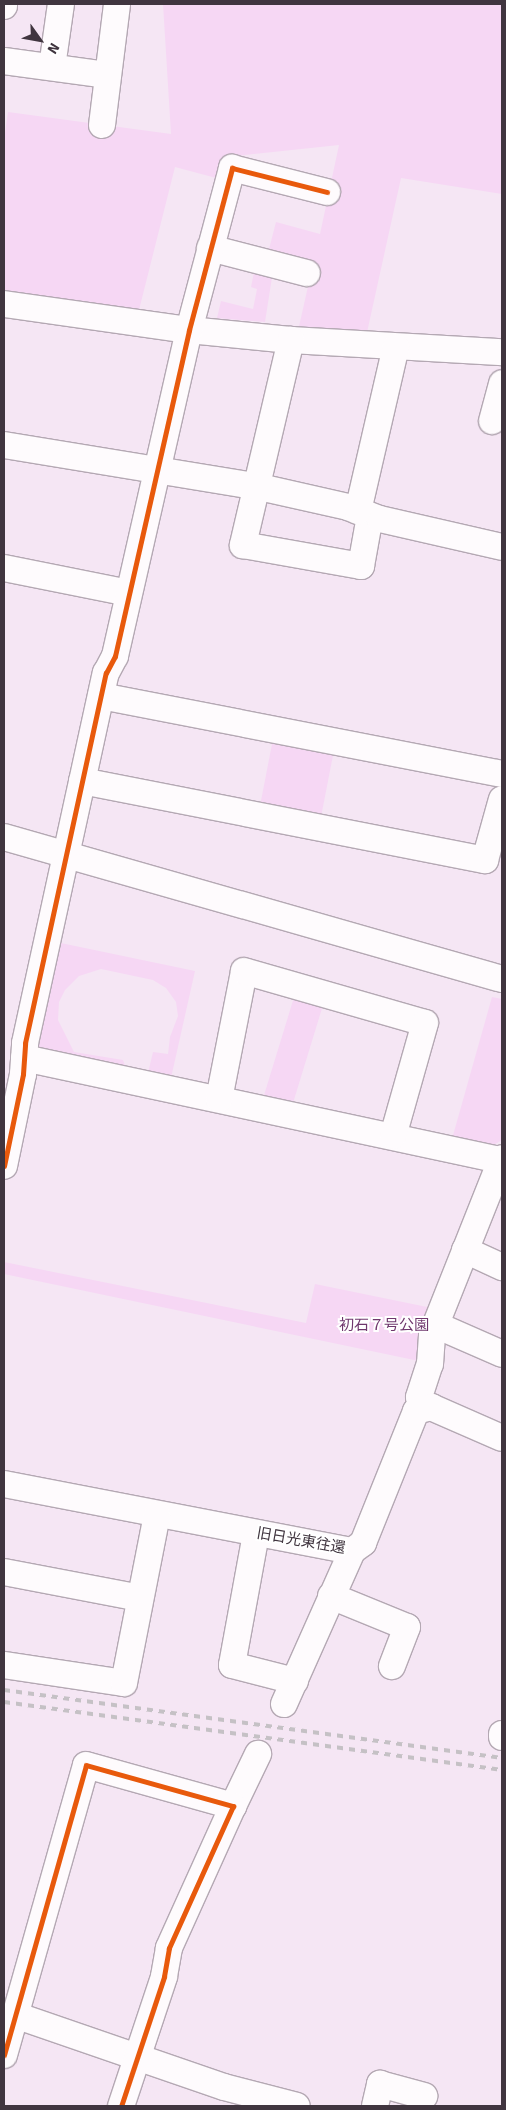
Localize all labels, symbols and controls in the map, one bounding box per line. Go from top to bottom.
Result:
north arrow [15,15,65,65]
text: N [43,40,63,57]
park label: 初石７号公園 [339,1317,429,1335]
street label: 旧日光東往還 [255,1524,347,1558]

